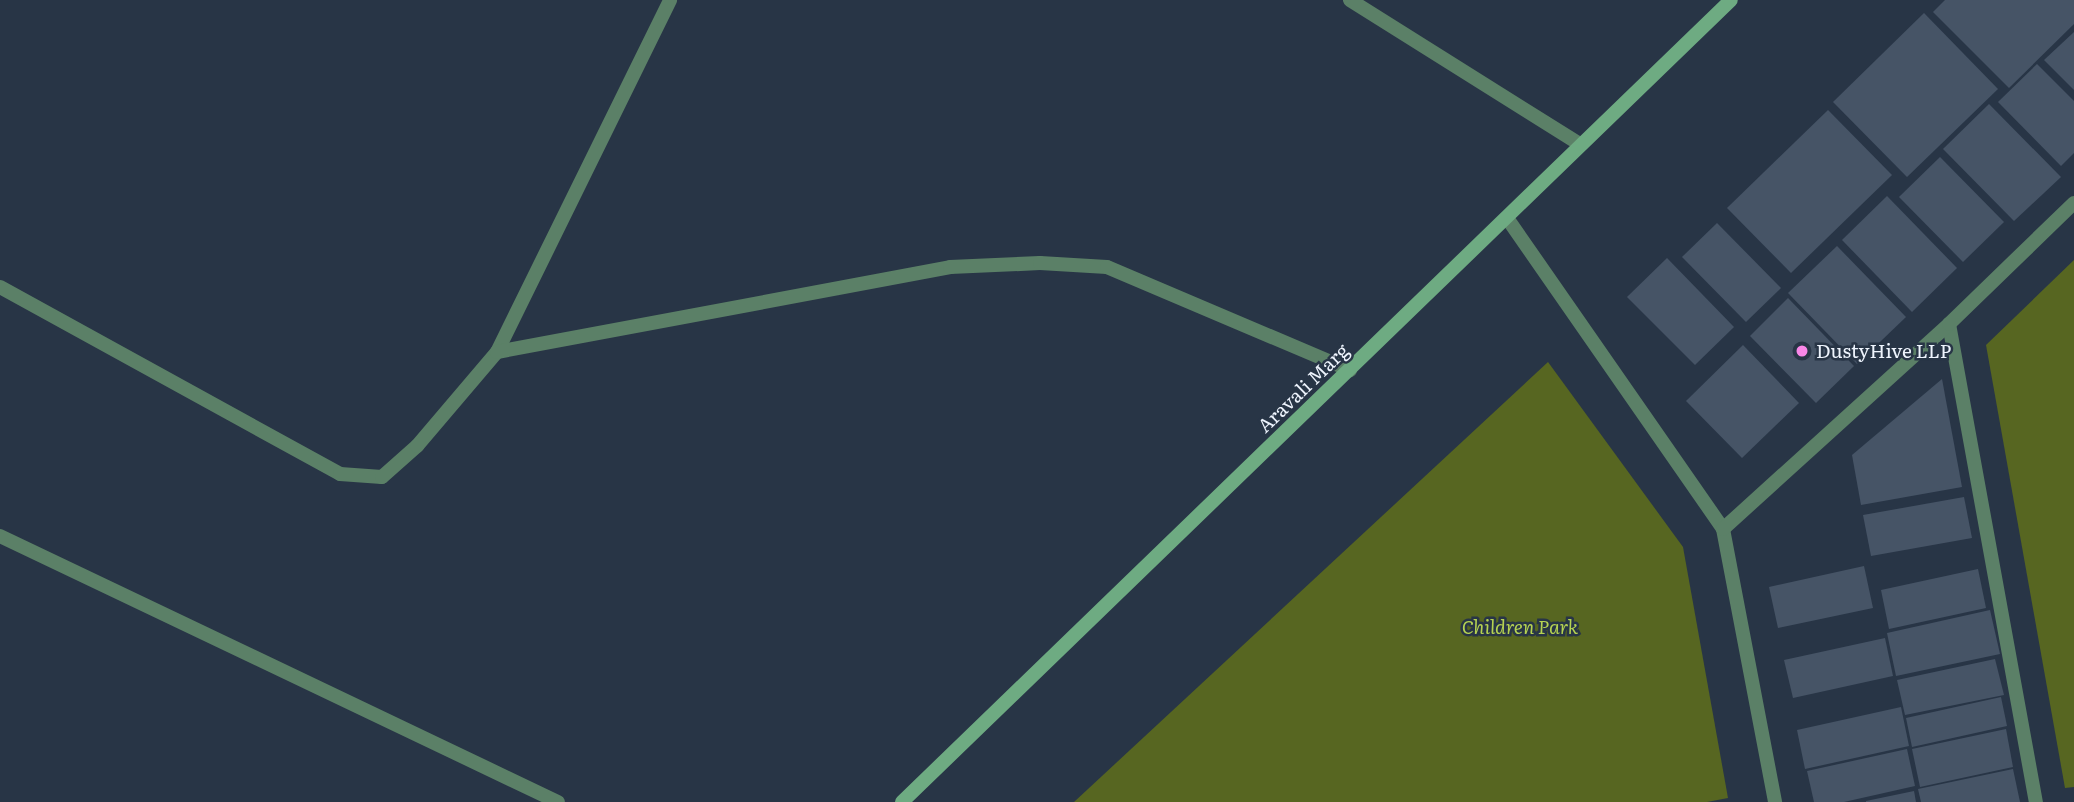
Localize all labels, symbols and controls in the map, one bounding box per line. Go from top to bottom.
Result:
street label: Aravali Marg [1253,339,1353,437]
place label: DustyHive LLP [1816,340,1951,362]
marker: DustyHive LLP [1794,343,1810,359]
park label: Children Park [1462,616,1578,638]

